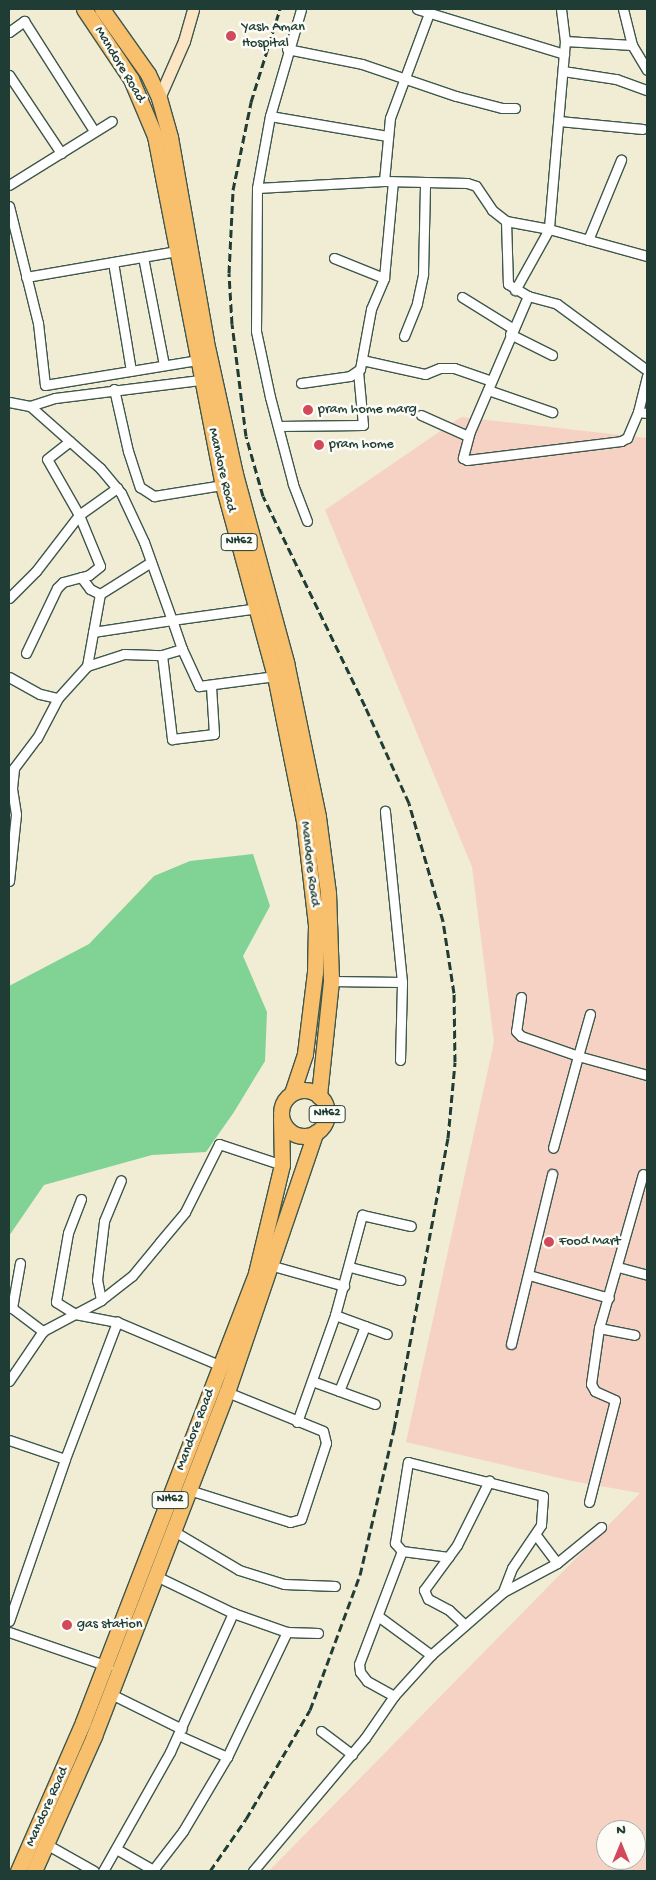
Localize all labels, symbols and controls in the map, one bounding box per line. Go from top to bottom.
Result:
place label: Yash Aman Hospital [242,20,305,52]
street label: Mandore Road [90,24,148,106]
marker: Yash Aman Hospital [224,29,238,43]
place label: pram home marg [318,402,417,418]
marker: pram home marg [302,404,314,416]
street label: Mandore Road [203,426,239,514]
place label: pram home [329,437,394,453]
marker: pram home [313,439,325,451]
road number: NH62 [220,532,258,552]
street label: Mandore Road [295,820,323,908]
road number: NH62 [308,1104,346,1124]
place label: Food Mart [559,1234,620,1250]
marker: Food Mart [543,1236,555,1248]
street label: Mandore Road [173,1387,219,1473]
road number: NH62 [151,1490,189,1510]
place label: gas station [77,1617,143,1633]
marker: gas station [61,1619,73,1631]
street label: Mandore Road [23,1764,73,1850]
north arrow [596,1820,646,1870]
text: N [616,1822,626,1839]

